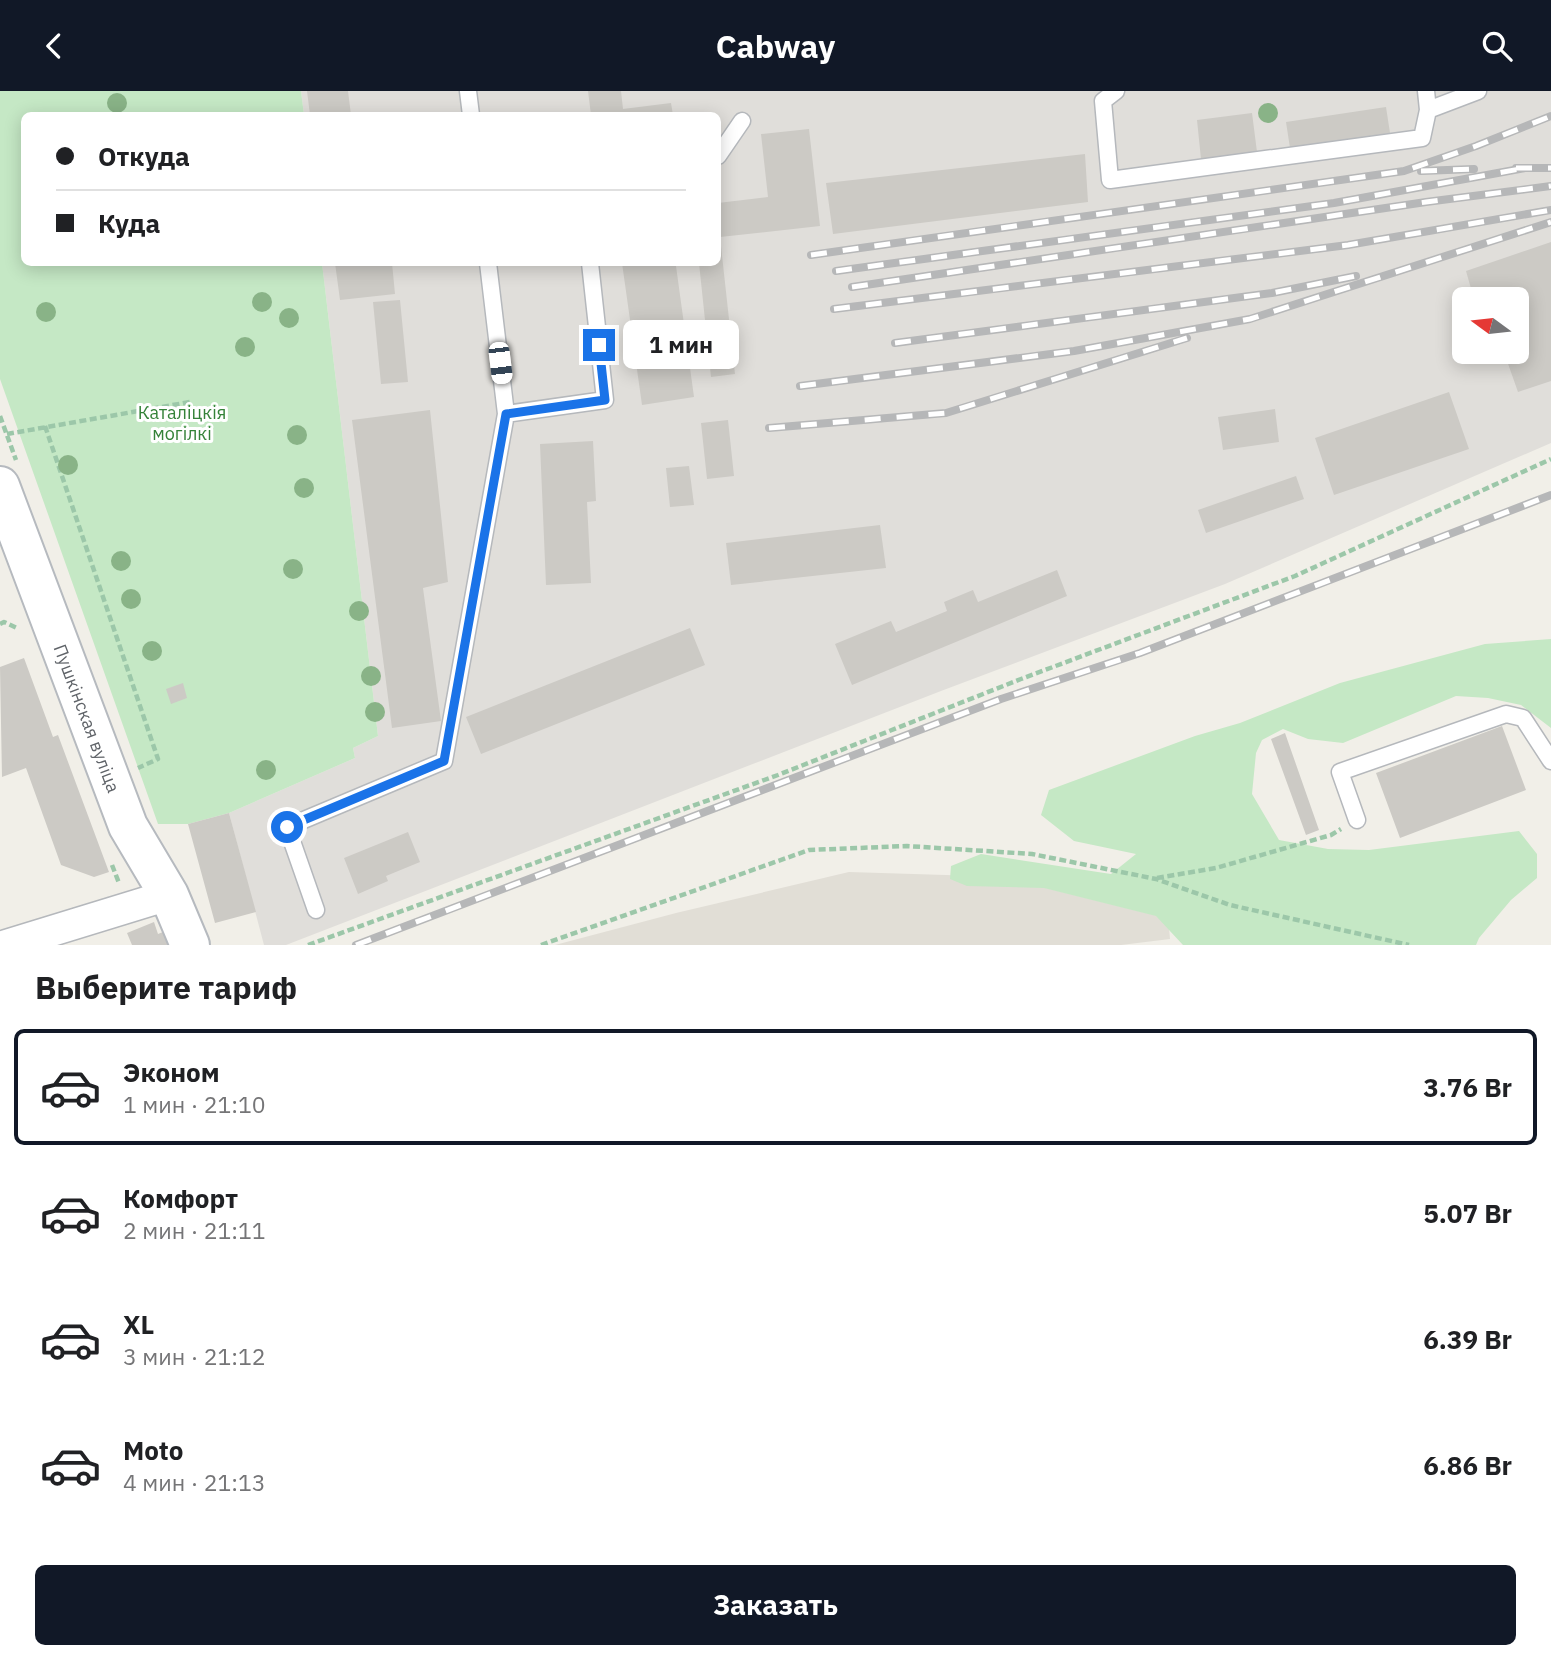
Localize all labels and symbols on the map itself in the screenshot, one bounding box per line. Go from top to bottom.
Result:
north arrow [1452,287,1530,364]
callout: 1 мин [624,321,739,369]
route end [583,329,615,361]
car [488,341,513,385]
park label: Каталіцкія могілкі [138,401,226,445]
street label: Пушкінская вуліца [49,641,126,796]
route start [271,811,303,843]

